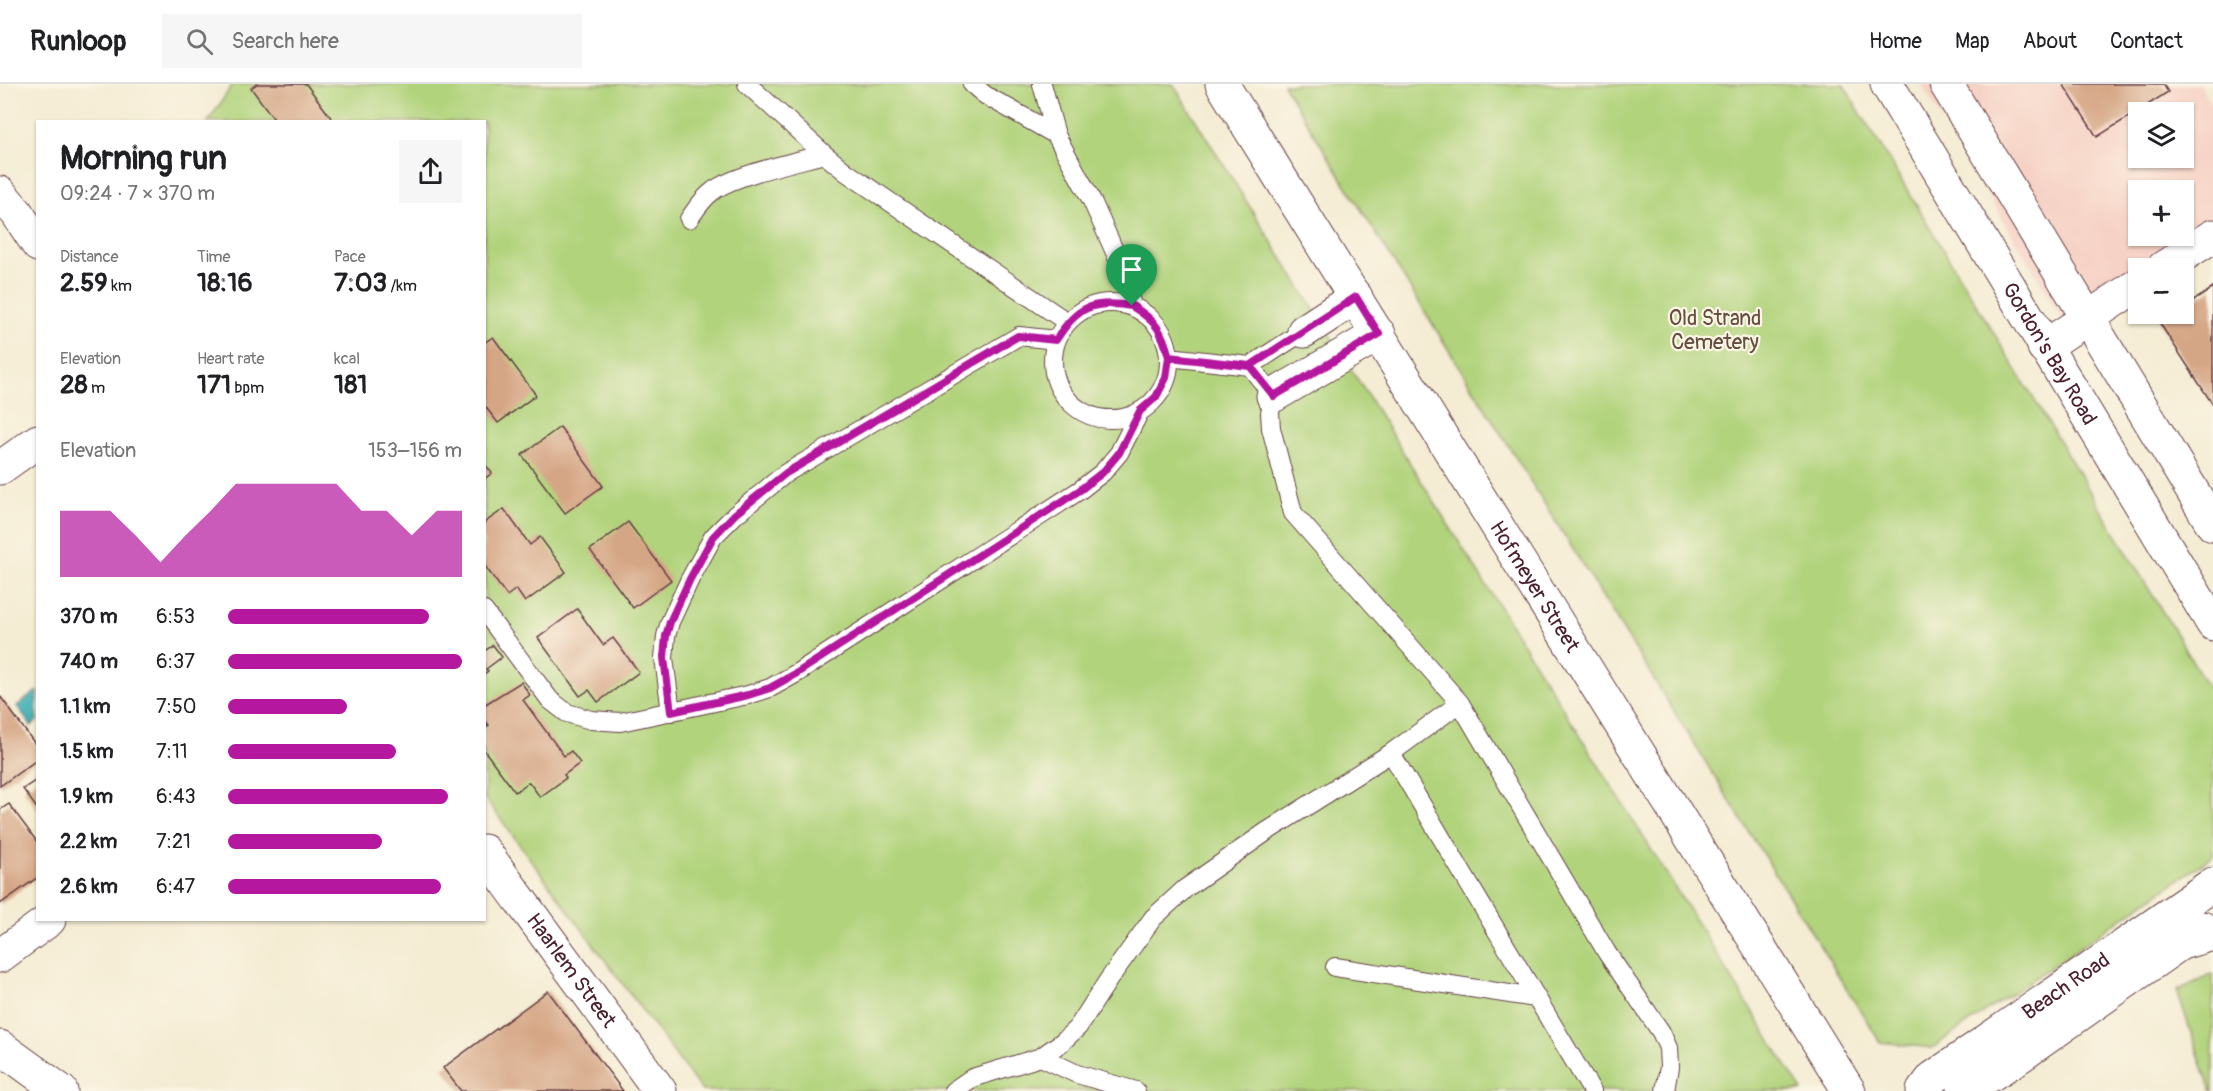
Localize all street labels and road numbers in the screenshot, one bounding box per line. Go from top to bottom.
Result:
street label: Gordon's Bay Road [1996,277,2103,430]
street label: Hofmeyer Street [1484,516,1586,658]
street label: Haarlem Street [521,908,623,1033]
street label: Beach Road [2017,946,2115,1026]

